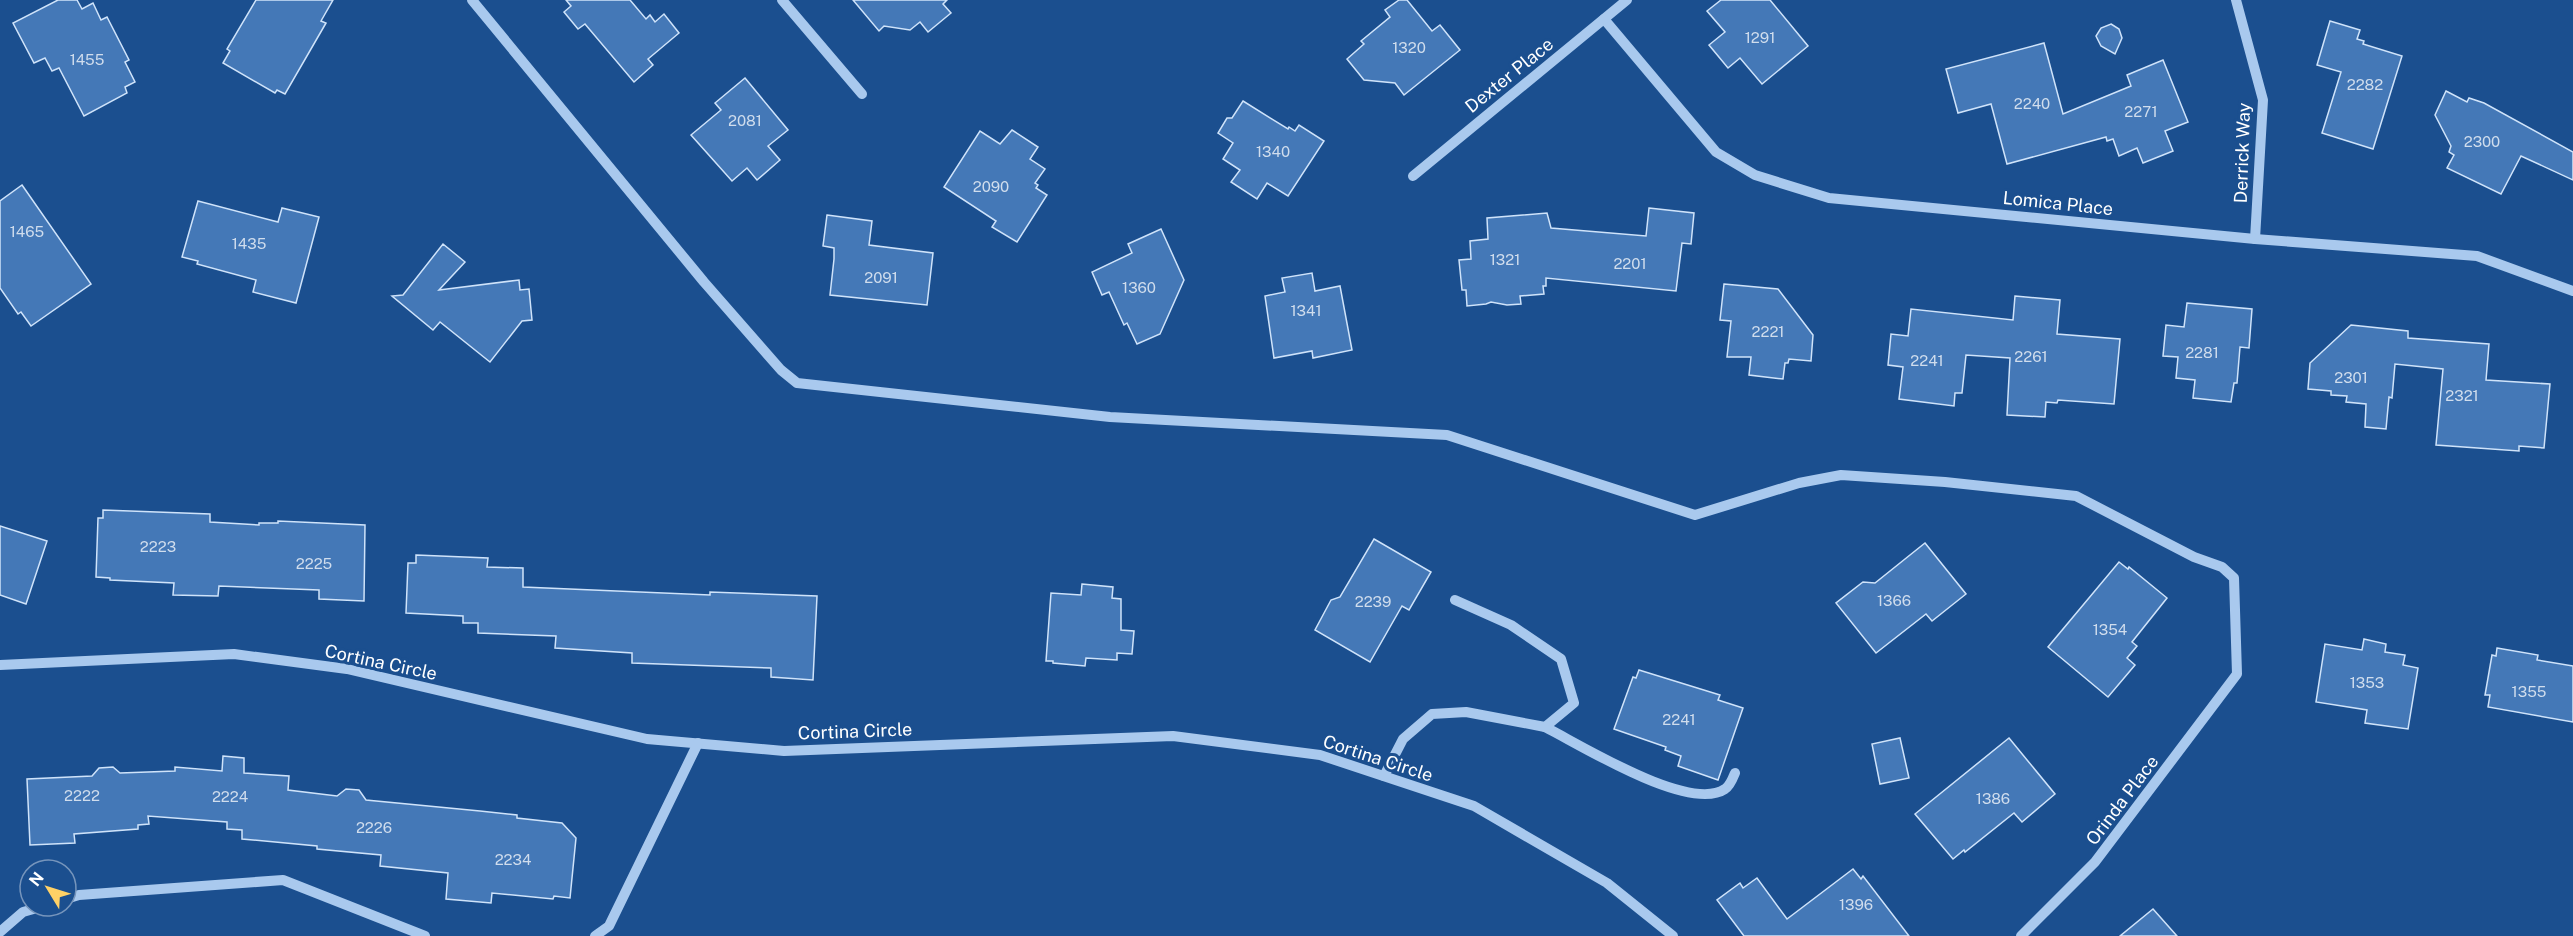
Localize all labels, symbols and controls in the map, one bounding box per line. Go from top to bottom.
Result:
house number: 1291 [1745,29,1775,46]
street label: Dexter Place [1461,33,1557,117]
house number: 1320 [1392,39,1426,56]
house number: 1455 [70,51,104,68]
house number: 2282 [2347,76,2383,93]
house number: 2240 [2014,95,2050,112]
street label: Derrick Way [2230,102,2254,204]
house number: 2271 [2124,103,2158,120]
house number: 2081 [728,112,762,129]
house number: 2300 [2464,133,2500,150]
house number: 1340 [1256,143,1290,160]
house number: 2090 [973,178,1009,195]
street label: Lomica Place [2002,187,2114,219]
house number: 1465 [10,223,44,240]
house number: 1435 [232,235,266,252]
house number: 1321 [1490,251,1520,268]
house number: 2201 [1613,255,1647,272]
house number: 2091 [864,269,898,286]
house number: 1360 [1122,279,1156,296]
house number: 1341 [1290,302,1322,319]
house number: 2221 [1752,323,1784,340]
house number: 2281 [2185,344,2219,361]
house number: 2261 [2014,348,2048,365]
house number: 2241 [1910,352,1944,369]
house number: 2301 [2334,369,2368,386]
house number: 2321 [2445,387,2479,404]
house number: 2223 [140,538,176,555]
house number: 2225 [296,555,332,572]
house number: 1366 [1877,592,1911,609]
house number: 2239 [1355,593,1391,610]
house number: 1354 [2093,621,2127,638]
street label: Cortina Circle [323,640,439,684]
house number: 1353 [2350,674,2384,691]
house number: 1355 [2512,683,2546,700]
house number: 2241 [1662,711,1696,728]
street label: Cortina Circle [798,719,912,743]
street label: Cortina Circle [1320,730,1436,786]
street label: Orinda Place [2081,751,2163,849]
house number: 2222 [64,787,100,804]
house number: 2224 [212,788,248,805]
house number: 1386 [1976,790,2010,807]
house number: 2226 [356,819,392,836]
house number: 2234 [495,851,531,868]
north arrow [18,858,78,918]
text: N [25,868,48,890]
house number: 1396 [1839,896,1873,913]

